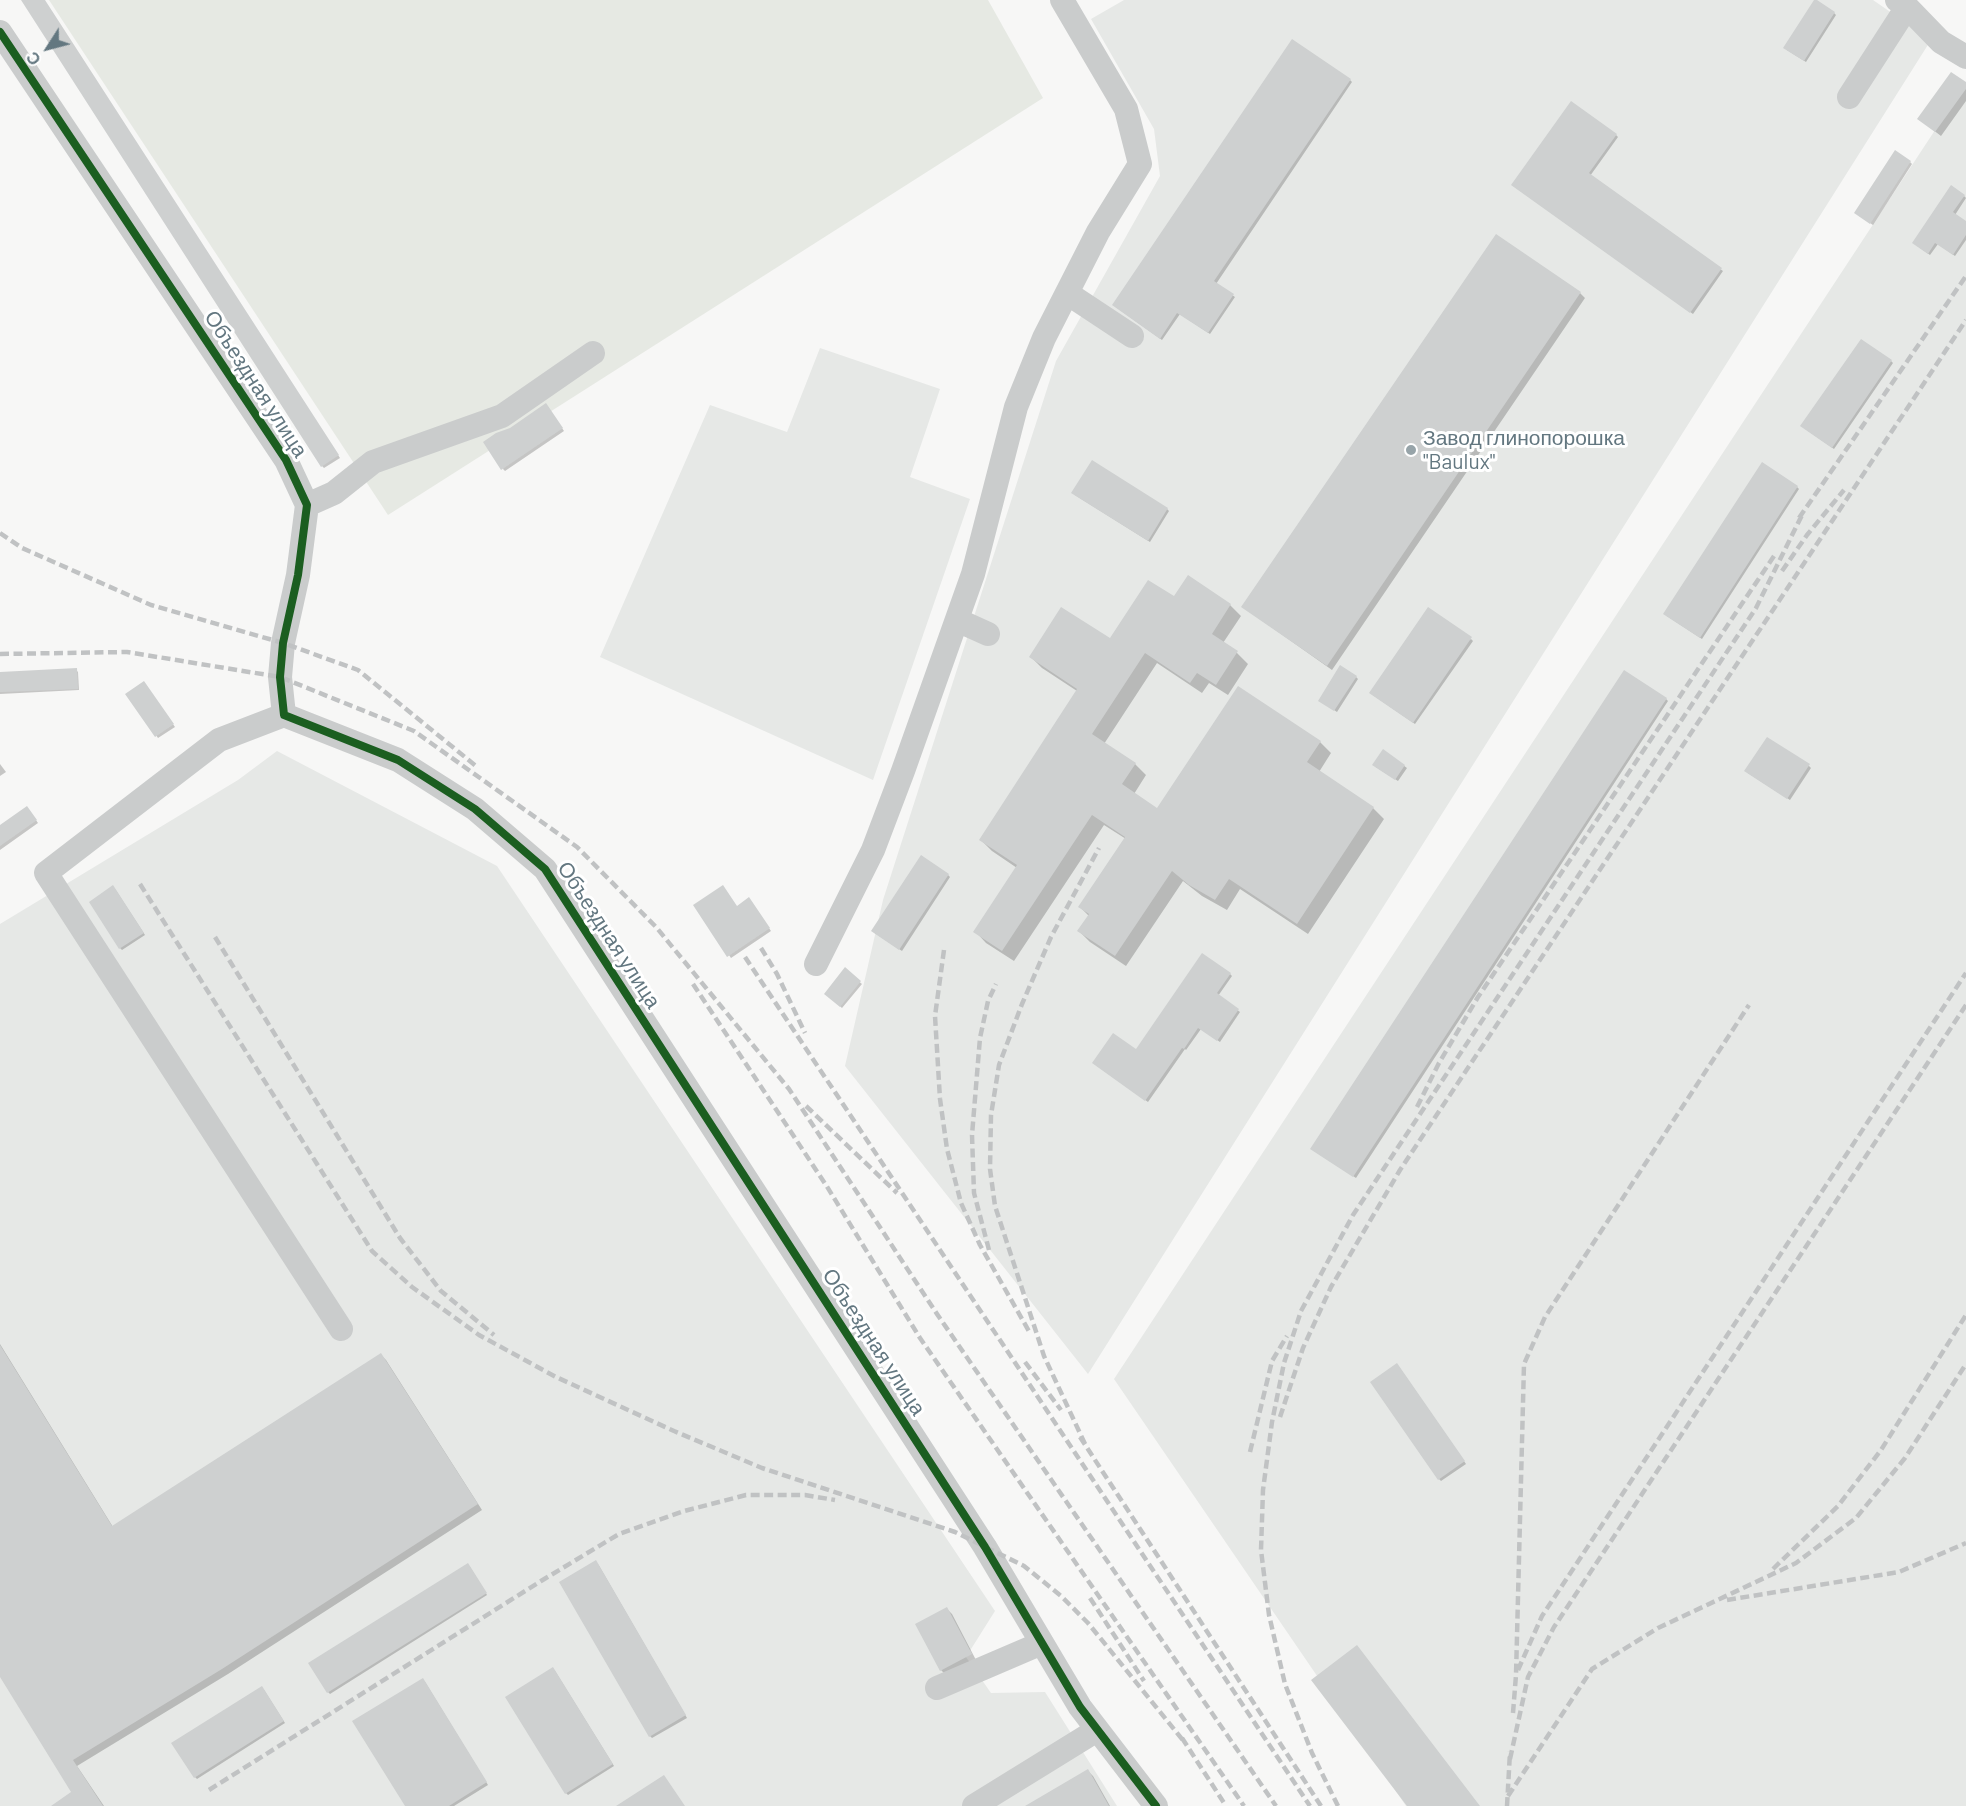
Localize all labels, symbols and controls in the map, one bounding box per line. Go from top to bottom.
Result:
north arrow [18,18,78,78]
text: С [22,49,44,69]
street label: Объездная улица [199,306,313,462]
place label: Завод глинопорошка "Baulux" [1423,425,1625,475]
marker: Завод глинопорошка "Baulux" [1404,443,1418,457]
street label: Объездная улица [552,857,666,1013]
street label: Объездная улица [817,1264,931,1420]

